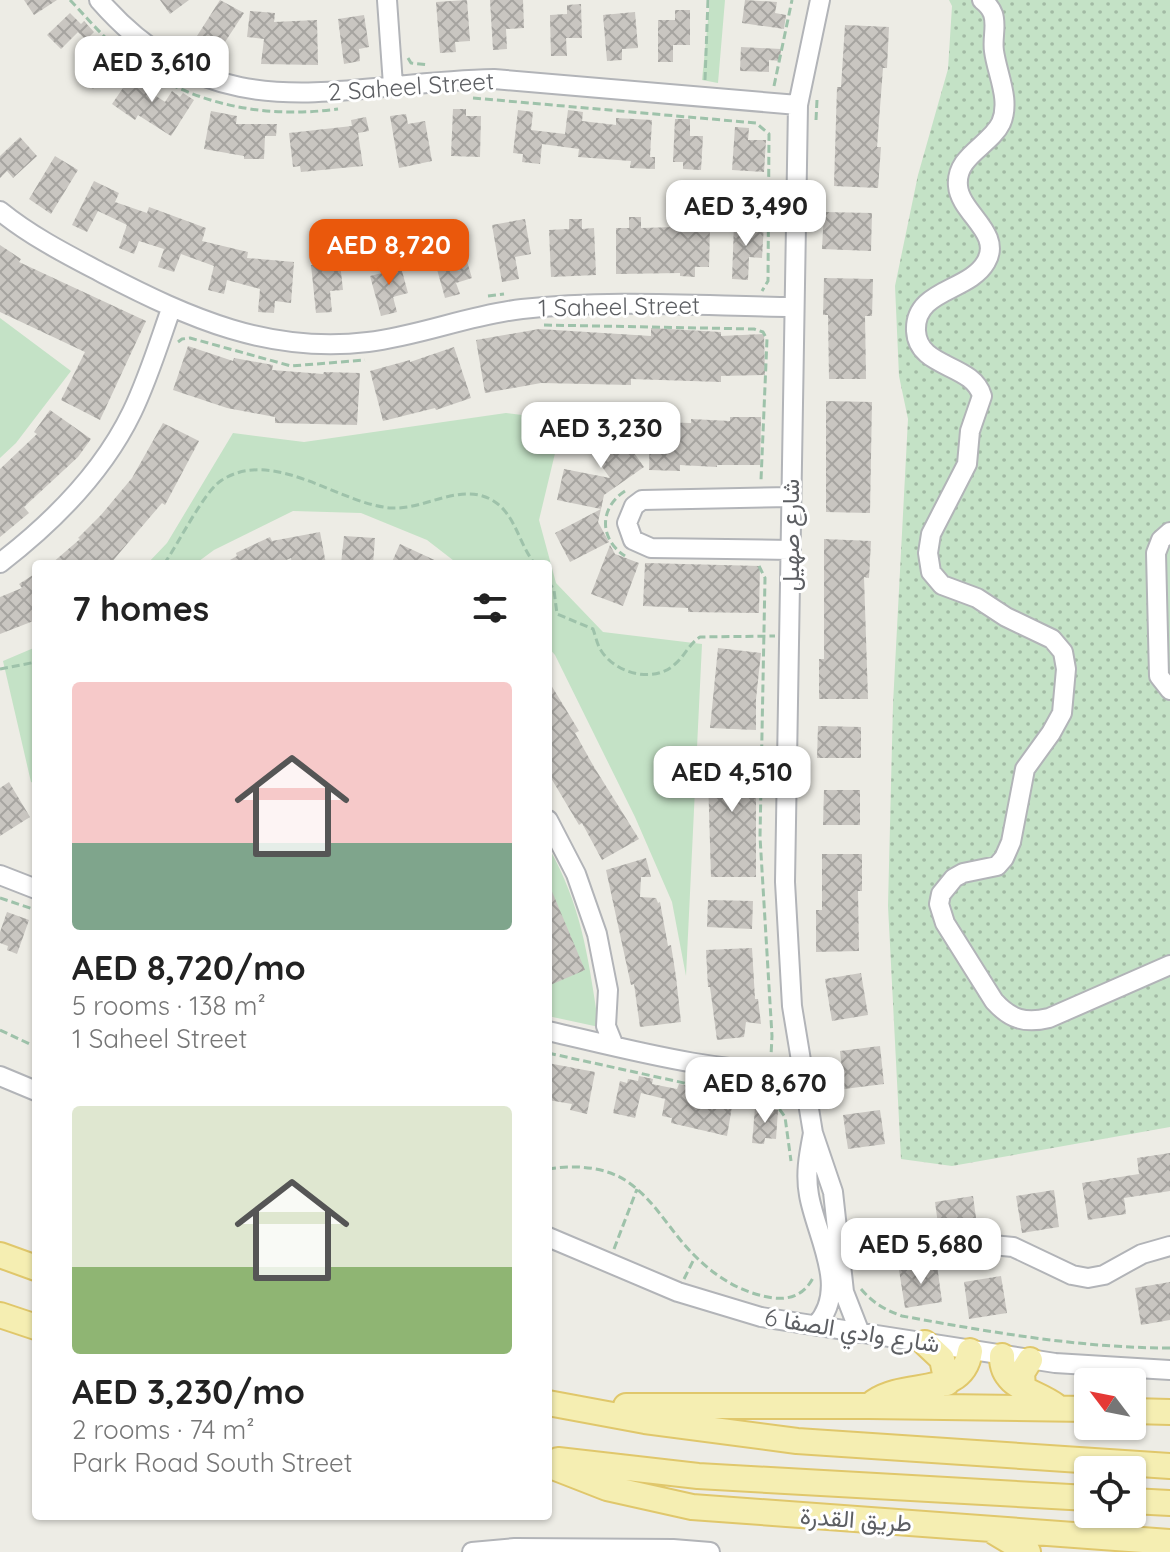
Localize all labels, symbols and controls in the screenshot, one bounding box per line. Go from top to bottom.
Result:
pin: AED 3,610 [60,36,244,104]
text: AED 3,610 [93,45,211,78]
street label: 2 Saheel Street [327,65,495,107]
pin: AED 3,490 [654,180,838,248]
text: AED 3,490 [684,189,808,222]
pin: AED 8,720 [297,219,481,287]
text: AED 8,720 [327,228,451,261]
street label: 1 Saheel Street [538,290,700,322]
pin: AED 3,230 [509,402,693,470]
text: AED 3,230 [539,411,663,444]
street label: شارع صهيل [775,479,807,591]
icon: filters [468,586,512,630]
text: 7 homes [72,587,209,630]
icon: home [220,734,364,878]
pin: AED 4,510 [640,746,824,814]
text: AED 4,510 [672,755,792,788]
text: AED 8,720/mo [72,946,306,989]
text: 5 rooms · 138 m² [72,989,266,1022]
text: 1 Saheel Street [72,1022,247,1055]
pin: AED 8,670 [673,1057,857,1125]
text: AED 8,670 [703,1066,827,1099]
icon: home [220,1158,364,1302]
pin: AED 5,680 [829,1218,1013,1286]
text: AED 5,680 [859,1227,983,1260]
street label: شارع وادي الصفا 6 [762,1301,942,1364]
north arrow [1074,1368,1146,1440]
map controls [1074,1368,1146,1528]
text: AED 3,230/mo [72,1370,305,1413]
text: 2 rooms · 74 m² [72,1413,255,1446]
text: Park Road South Street [72,1446,353,1479]
button: locate [1074,1456,1146,1528]
street label: طريق القدرة [799,1500,913,1539]

